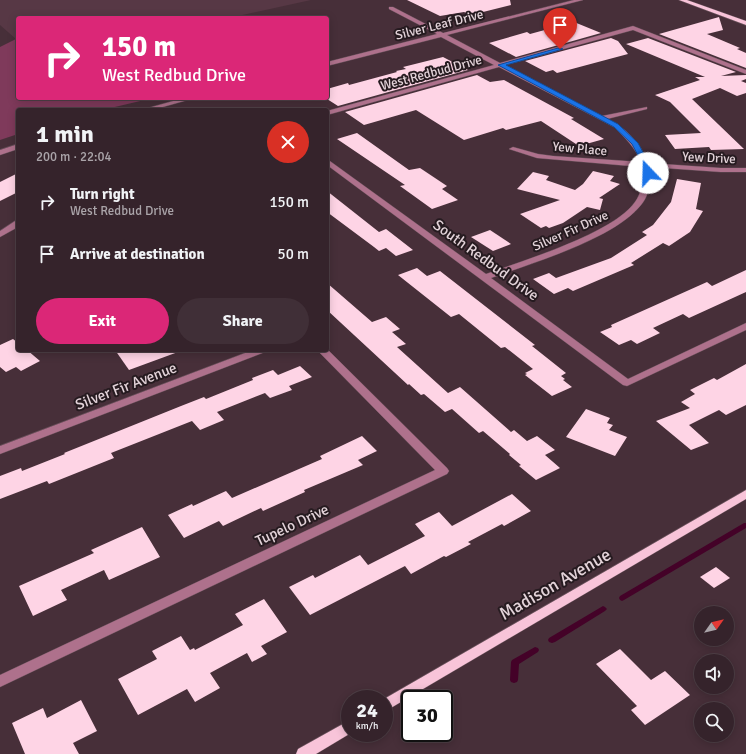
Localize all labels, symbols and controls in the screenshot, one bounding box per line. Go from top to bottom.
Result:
street label: Silver Leaf Drive [394,6,485,44]
pin [543,8,577,49]
icon: arrive [549,14,571,36]
text: 150 m [102,30,176,64]
icon: right [36,32,88,84]
street label: West Redbud Drive [379,52,484,94]
text: West Redbud Drive [102,64,246,86]
text: 1 min [36,119,94,149]
button: close [267,121,309,163]
street label: Yew Place [552,139,608,159]
text: 200 m · 22:04 [36,149,112,165]
street label: Yew Drive [682,149,736,167]
position arrow [627,152,669,194]
text: Turn right [70,185,135,203]
icon: right [36,191,58,213]
text: 150 m [269,193,309,211]
text: West Redbud Drive [70,203,174,219]
street label: Silver Fir Drive [530,207,611,255]
street label: South Redbud Drive [430,216,542,304]
icon: arrive [36,243,58,265]
text: Arrive at destination [70,245,205,263]
text: 50 m [278,245,309,263]
button: Exit [36,298,169,344]
button: Share [177,298,309,344]
street label: Silver Fir Avenue [73,358,179,414]
street label: Tupelo Drive [253,500,331,550]
street label: Madison Avenue [495,543,615,625]
north arrow [694,606,734,646]
map controls [694,606,734,742]
button: sound [694,654,734,694]
speed limit sign: 30 [401,690,453,742]
text: 24 [356,698,378,723]
button: search [694,702,734,742]
text: km/h [356,720,378,732]

